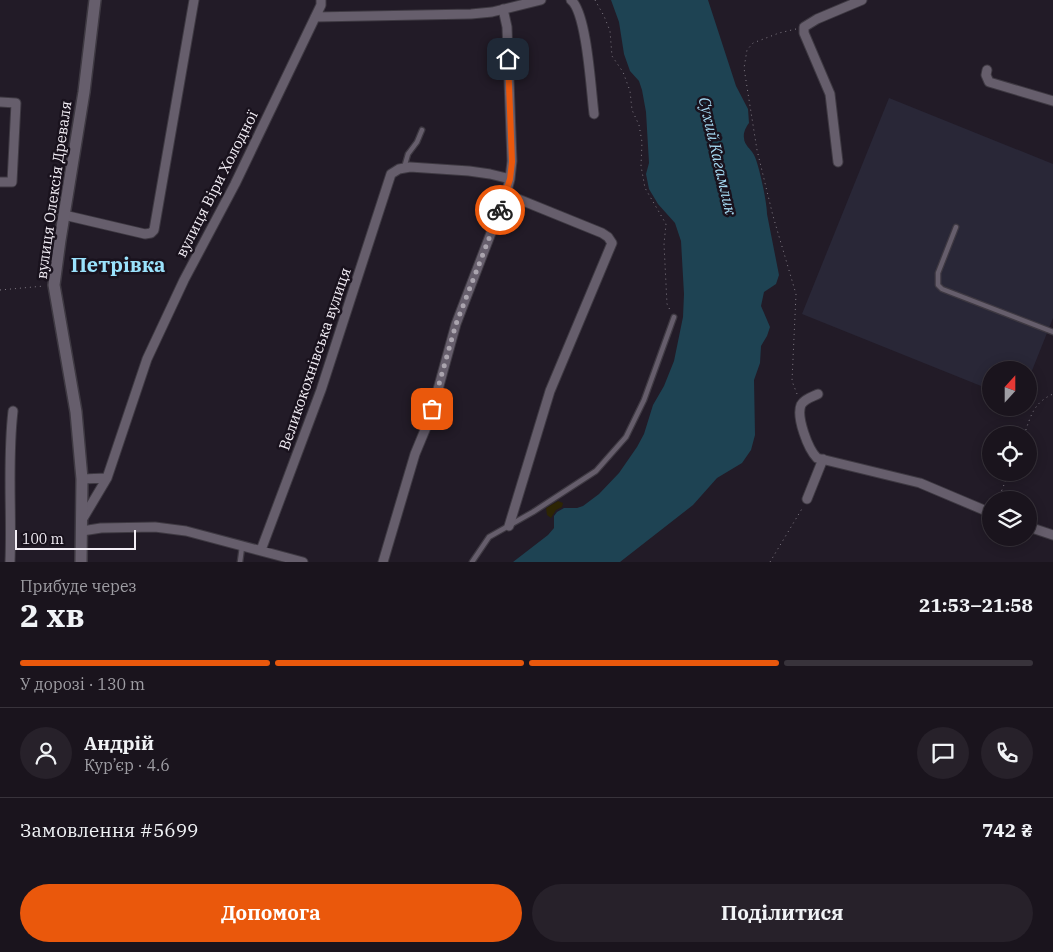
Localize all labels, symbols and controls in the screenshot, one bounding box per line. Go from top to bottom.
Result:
pin [487,38,529,80]
icon: home [494,45,522,73]
water label: Сухий Кагамлик [695,95,741,217]
street label: вулиця Олексія Древаля [32,100,75,280]
street label: вулиця Віри Холодної [171,107,262,260]
courier [475,185,525,235]
icon: bike [486,196,514,224]
district label: Петрівка [71,251,165,278]
street label: Великокохнівська вулиця [274,265,355,453]
north arrow [982,361,1038,416]
map controls [982,361,1037,546]
pin [411,388,453,430]
icon: bag [418,395,446,423]
button: locate [982,426,1037,481]
button: layers [982,491,1037,546]
scale bar [15,527,136,550]
text: 100 m [22,530,64,548]
text: Прибуде через [20,576,137,596]
text: 21:53–21:58 [919,593,1033,617]
text: 2 хв [20,594,85,636]
text: У дорозі · 130 m [20,674,145,694]
button: person [20,727,72,779]
button: chat [917,727,969,779]
button: phone [981,727,1033,779]
text: Андрій [84,731,154,755]
text: Кур’єр · 4.6 [84,755,170,775]
text: Замовлення #5699 [20,818,199,842]
text: 742 ₴ [982,818,1033,842]
button: Допомога [20,884,522,942]
button: Поділитися [532,884,1033,942]

